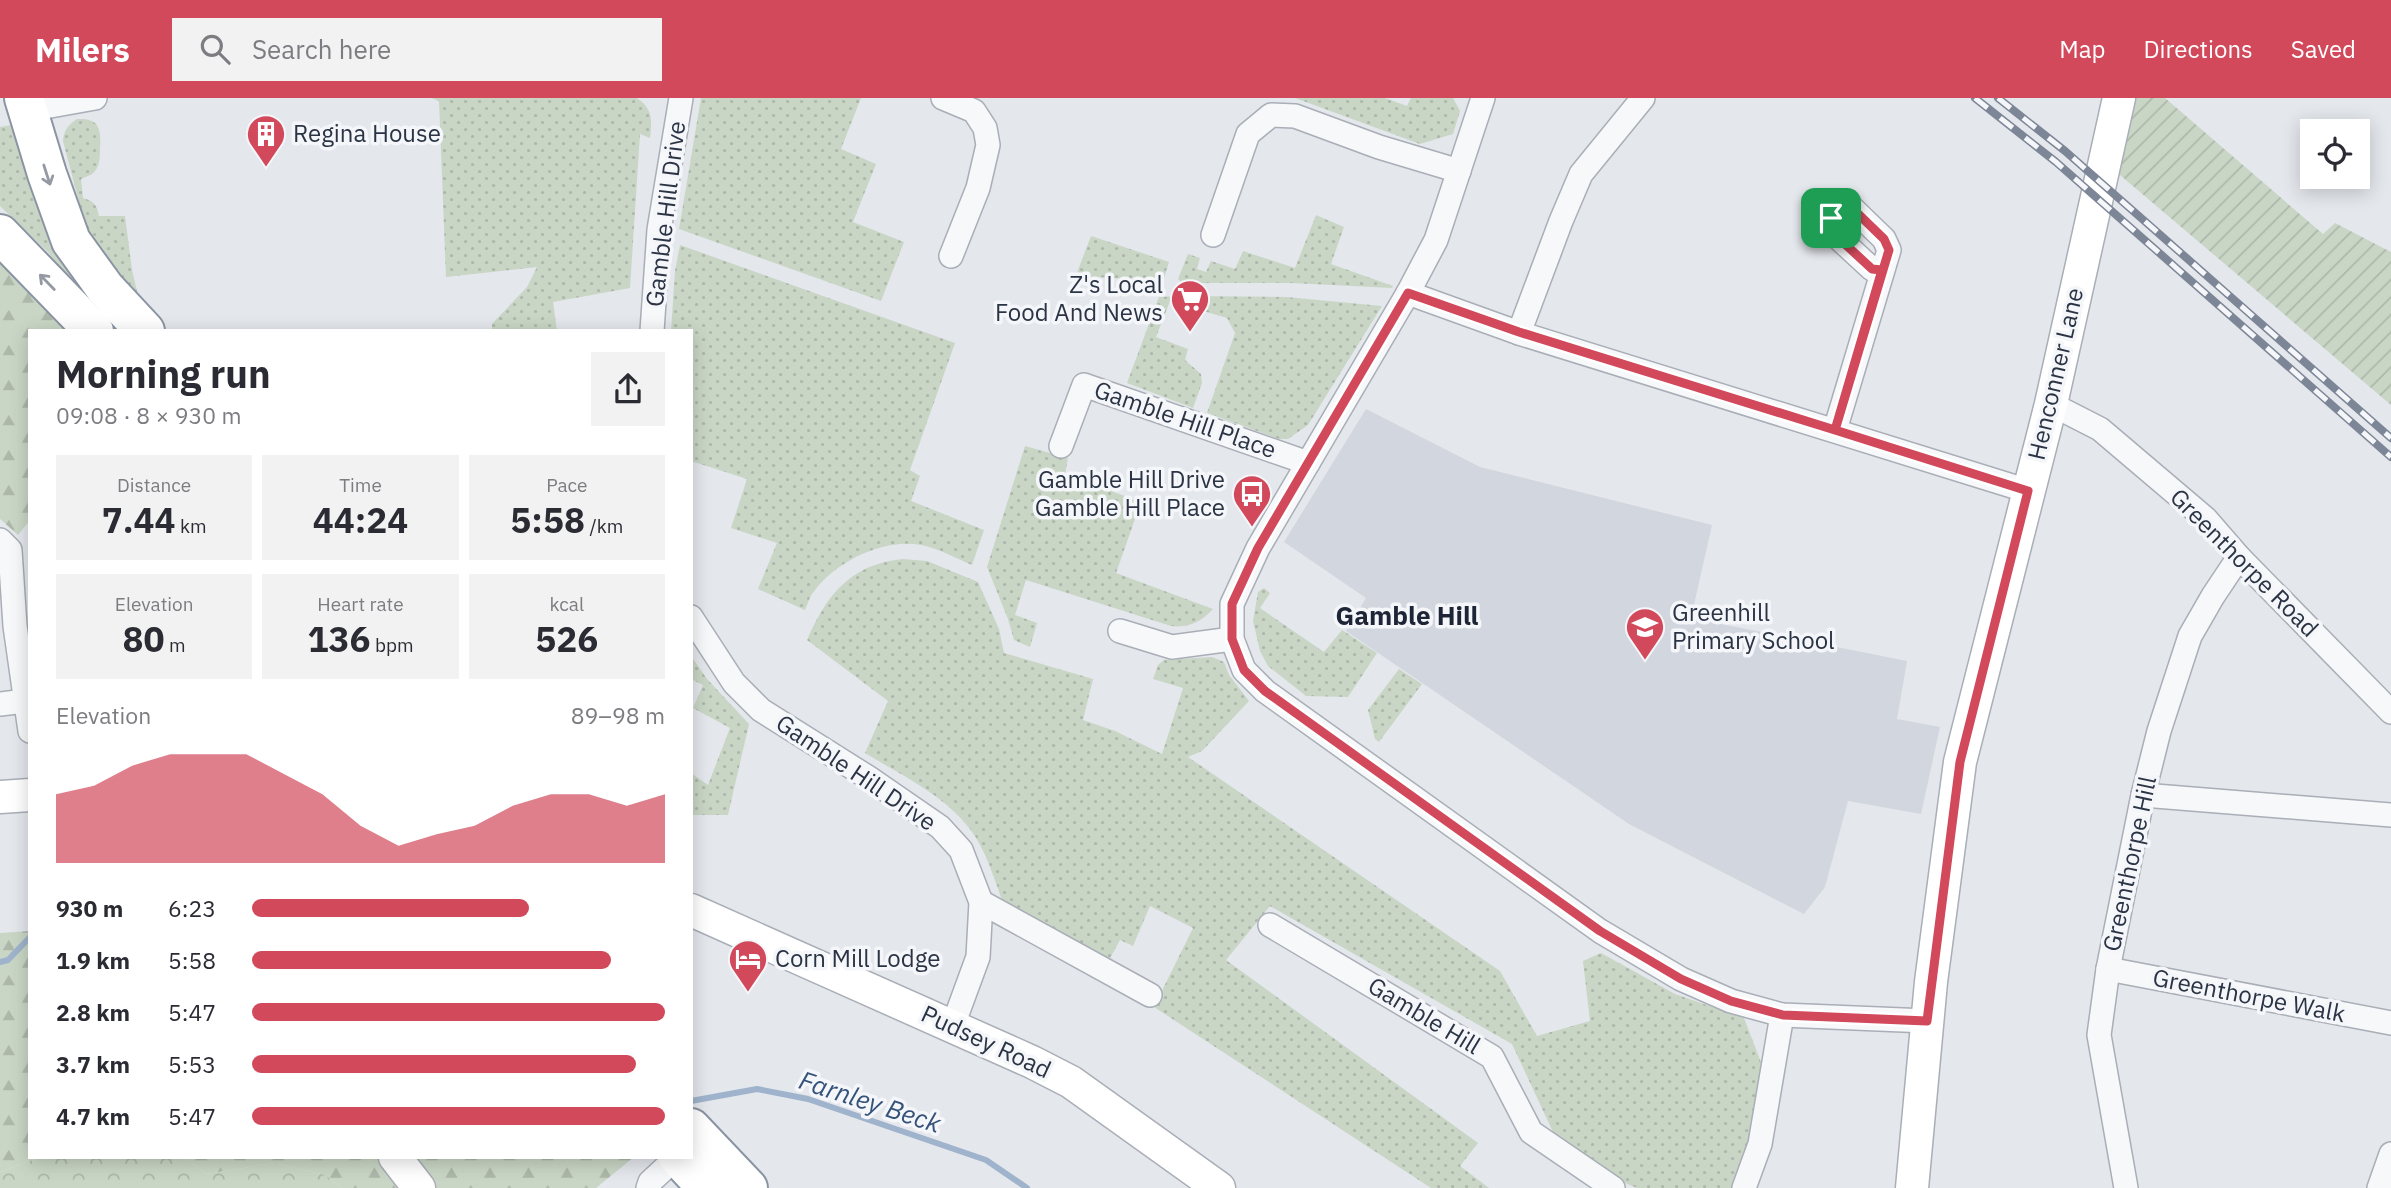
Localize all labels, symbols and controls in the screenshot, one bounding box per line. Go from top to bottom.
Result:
search box [172,18,662,81]
text: Milers [35,28,130,71]
icon: search [196,30,234,68]
text: Search here [252,32,391,66]
text: Map [2059,33,2105,65]
text: Directions [2143,33,2253,65]
text: Saved [2291,33,2356,65]
building icon: Regina House [245,113,287,168]
place label: Regina House [293,117,441,149]
street label: Gamble Hill Drive [638,119,692,309]
map controls [2300,119,2370,189]
button: locate [2300,119,2370,189]
one-way arrow [42,164,55,186]
pin [1801,188,1861,248]
icon: arrive [1812,199,1850,237]
place label: Z's Local Food And News [995,268,1163,328]
one-way arrow [39,274,56,291]
supermarket icon: Z's Local Food And News [1169,278,1211,333]
street label: Henconner Lane [2020,285,2090,463]
text: Morning run [56,349,271,398]
button: share [591,352,665,426]
street label: Gamble Hill Place [1090,373,1280,465]
text: 09:08 · 8 × 930 m [56,400,242,430]
place label: Gamble Hill Drive Gamble Hill Place [1035,463,1225,523]
text: Distance [117,473,191,497]
text: Time [339,473,382,497]
text: Pace [546,473,588,497]
bus stop icon: Gamble Hill Drive Gamble Hill Place [1231,473,1273,528]
street label: Greenthorpe Road [2164,481,2326,643]
text: 7.44 [102,497,176,543]
text: 44:24 [313,497,408,543]
text: 5:58 [510,497,585,543]
text: km [176,514,207,538]
text: /km [585,514,623,538]
text: Elevation [115,592,194,616]
text: Heart rate [317,592,404,616]
text: kcal [550,592,584,616]
place label: Greenhill Primary School [1672,596,1835,656]
district label: Gamble Hill [1336,598,1479,632]
school or university icon: Greenhill Primary School [1624,606,1666,661]
text: 80 [123,616,165,662]
text: 136 [307,616,370,662]
text: 526 [535,616,598,662]
text: m [165,633,186,657]
text: bpm [370,633,414,657]
text: Elevation [56,700,151,730]
text: 89–98 m [571,700,665,730]
street label: Gamble Hill Drive [770,707,943,838]
street label: Greenthorpe Hill [2095,773,2163,954]
text: 930 m [56,893,123,923]
text: 6:23 [168,893,216,923]
hotel icon: Corn Mill Lodge [727,938,769,993]
place label: Corn Mill Lodge [775,942,940,974]
text: 1.9 km [56,945,130,975]
text: 5:58 [168,945,216,975]
street label: Greenthorpe Walk [2150,961,2349,1029]
street label: Gamble Hill [1362,969,1487,1061]
text: 2.8 km [56,997,130,1027]
text: 5:47 [168,997,216,1027]
street label: Pudsey Road [916,997,1056,1085]
text: 3.7 km [56,1049,130,1079]
text: 5:53 [168,1049,216,1079]
water label: Farnley Beck [795,1062,946,1140]
text: 4.7 km [56,1101,130,1131]
text: 5:47 [168,1101,216,1131]

